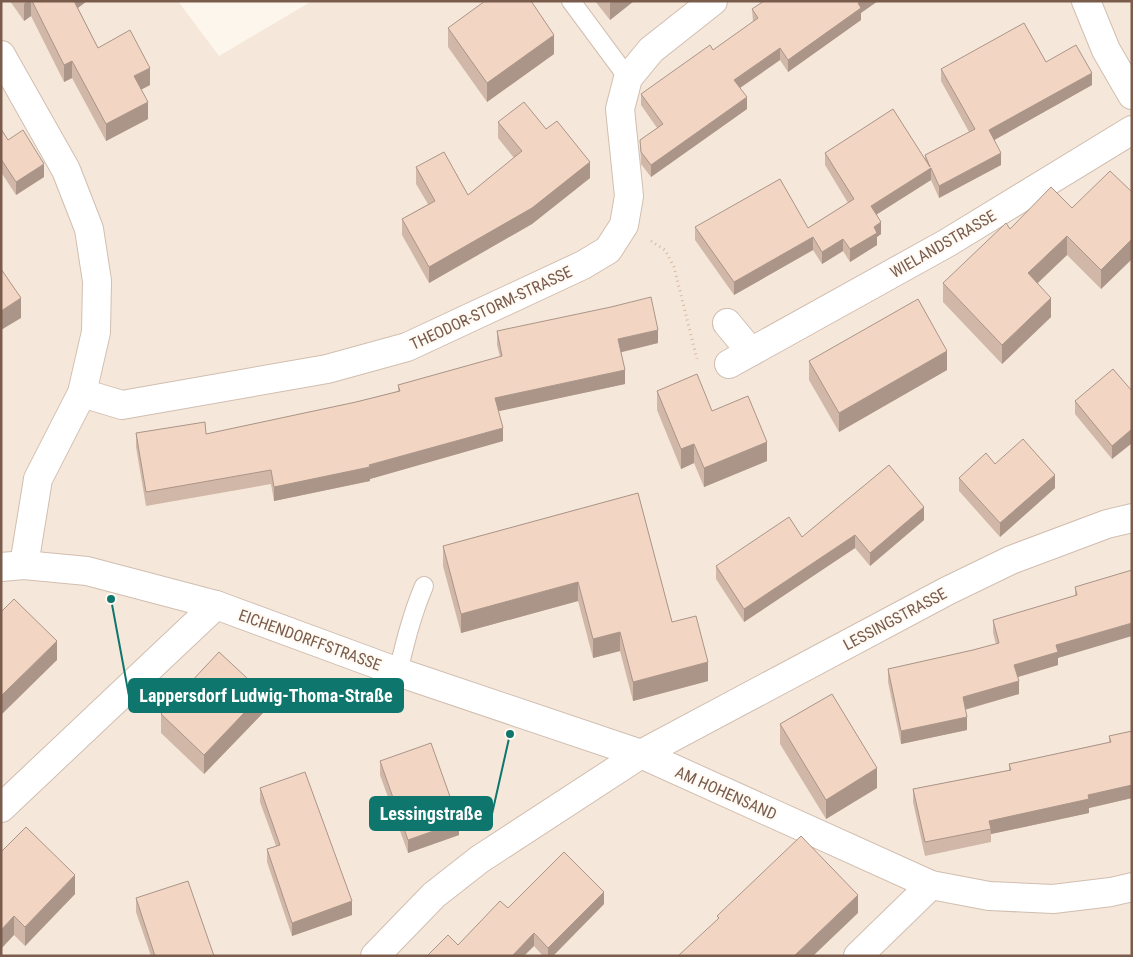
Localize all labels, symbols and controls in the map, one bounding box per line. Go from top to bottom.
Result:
street label: WIELANDSTRASSE [887,206,999,282]
street label: THEODOR-STORM-STRASSE [407,262,575,354]
street label: LESSINGSTRASSE [840,584,950,654]
street label: EICHENDORFFSTRASSE [236,605,384,675]
callout: Lappersdorf Ludwig-Thoma-Straße [129,679,403,712]
text: Lappersdorf Ludwig-Thoma-Straße [139,685,393,706]
street label: AM HOHENSAND [672,762,780,824]
callout: Lessingstraße [370,797,492,830]
text: Lessingstraße [380,803,483,824]

